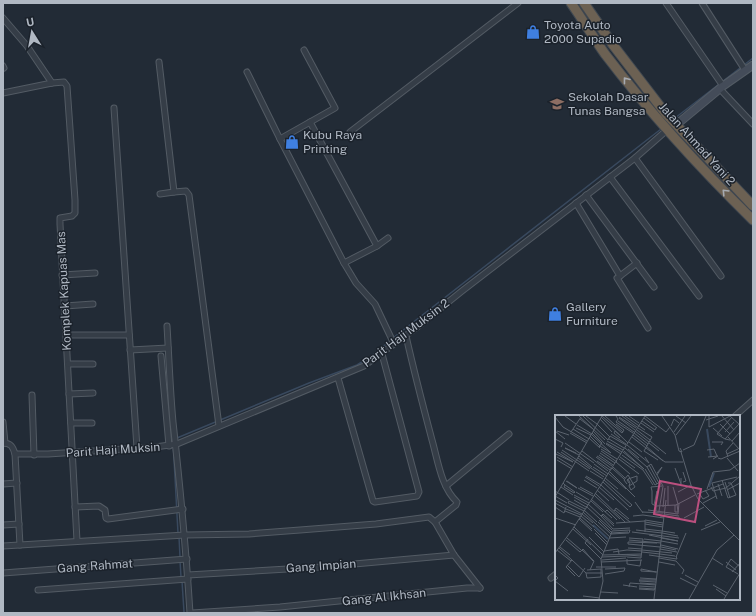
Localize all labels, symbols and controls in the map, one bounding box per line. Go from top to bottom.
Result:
north arrow [12,12,52,52]
text: U [25,16,35,29]
place label: Toyota Auto 2000 Supadio [544,18,622,46]
shop icon: Toyota Auto 2000 Supadio [525,24,541,40]
one-way arrow [624,78,631,85]
place label: Sekolah Dasar Tunas Bangsa [568,90,649,118]
school or university icon: Sekolah Dasar Tunas Bangsa [549,96,565,112]
street label: Jalan Ahmad Yani 2 [656,100,738,188]
place label: Kubu Raya Printing [303,128,362,156]
shop icon: Kubu Raya Printing [284,134,300,150]
one-way arrow [723,190,730,197]
street label: Komplek Kapuas Mas [54,231,74,351]
street label: Parit Haji Muksin 2 [360,296,452,370]
place label: Gallery Furniture [566,300,618,328]
shop icon: Gallery Furniture [547,306,563,322]
inset map [555,415,740,600]
street label: Parit Haji Muksin [65,440,161,460]
street label: Gang Rahmat [57,556,134,576]
street label: Gang Impian [285,557,357,575]
street label: Gang Al Ikhsan [341,586,427,608]

